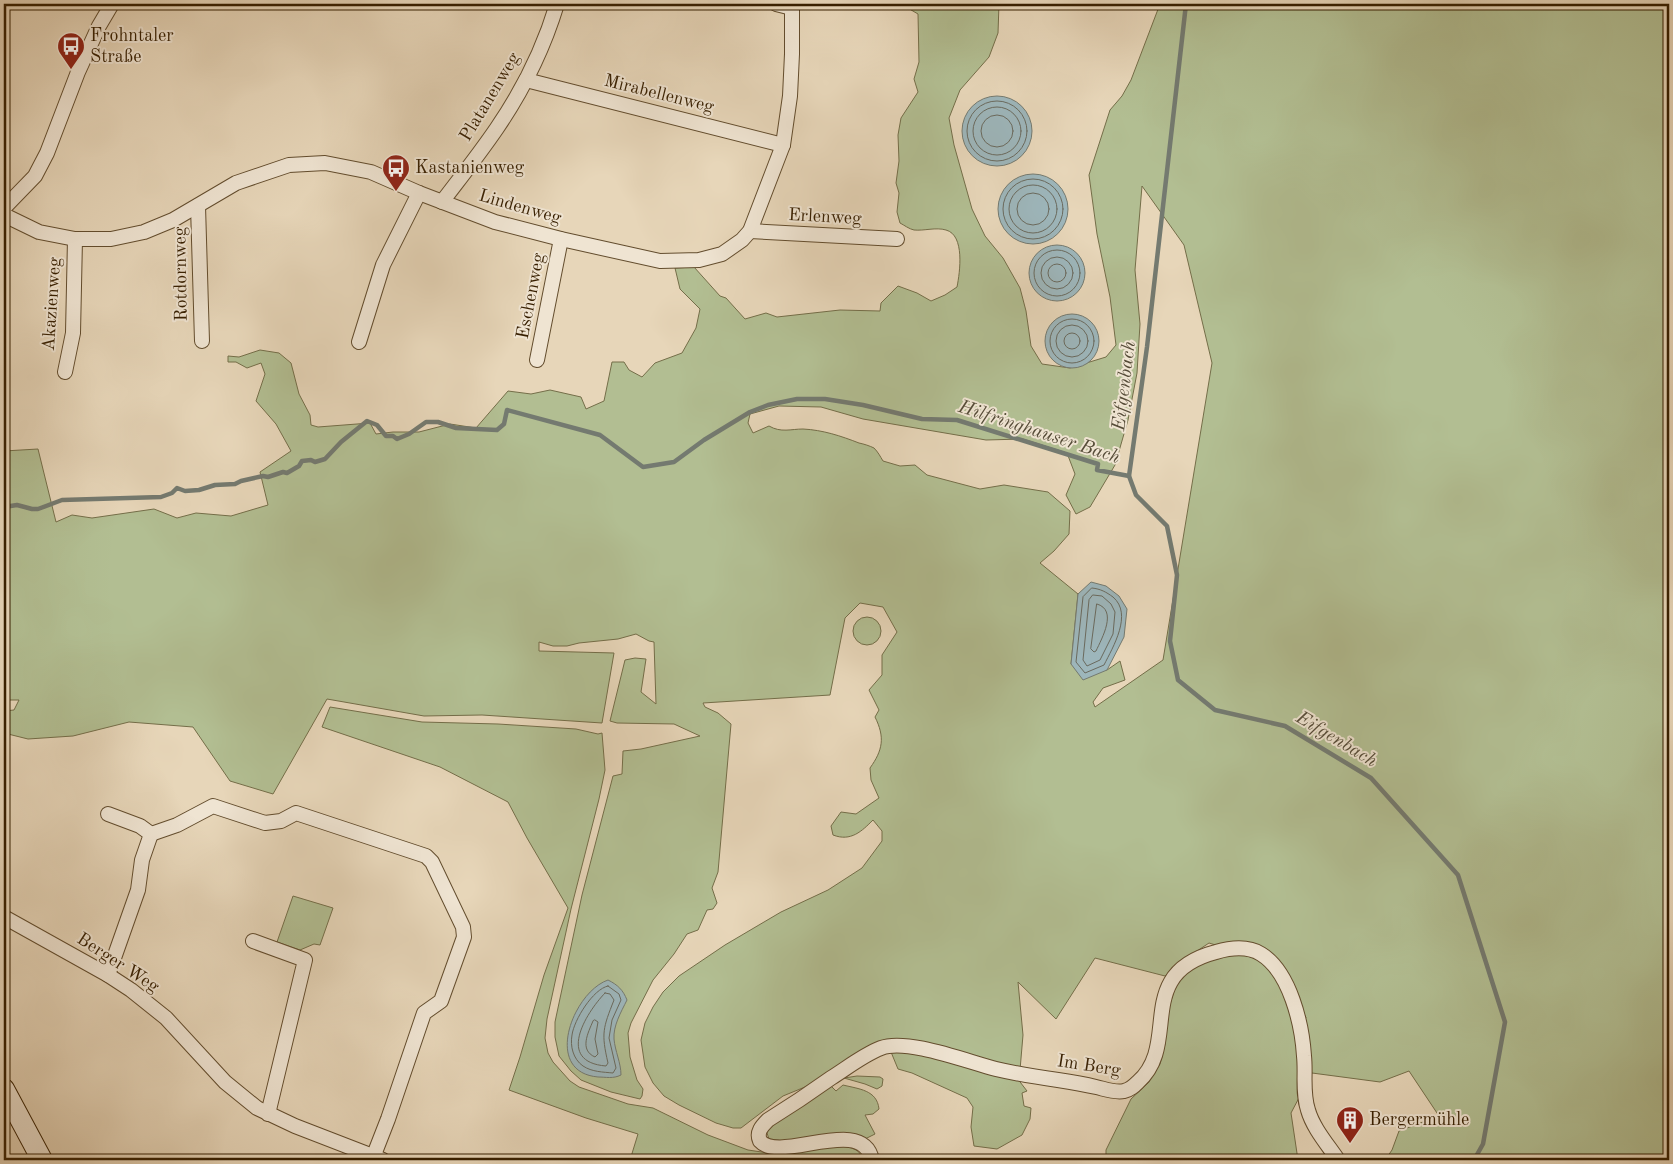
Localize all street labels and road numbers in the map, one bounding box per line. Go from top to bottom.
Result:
street label: Platanenweg [457,49,524,145]
street label: Mirabellenweg [602,72,716,116]
street label: Lindenweg [477,187,564,227]
street label: Erlenweg [788,206,863,228]
street label: Rotdornweg [171,226,191,321]
street label: Eschenweg [514,251,548,340]
street label: Akazienweg [40,256,64,351]
street label: Berger Weg [74,930,163,996]
street label: Im Berg [1056,1052,1122,1080]

